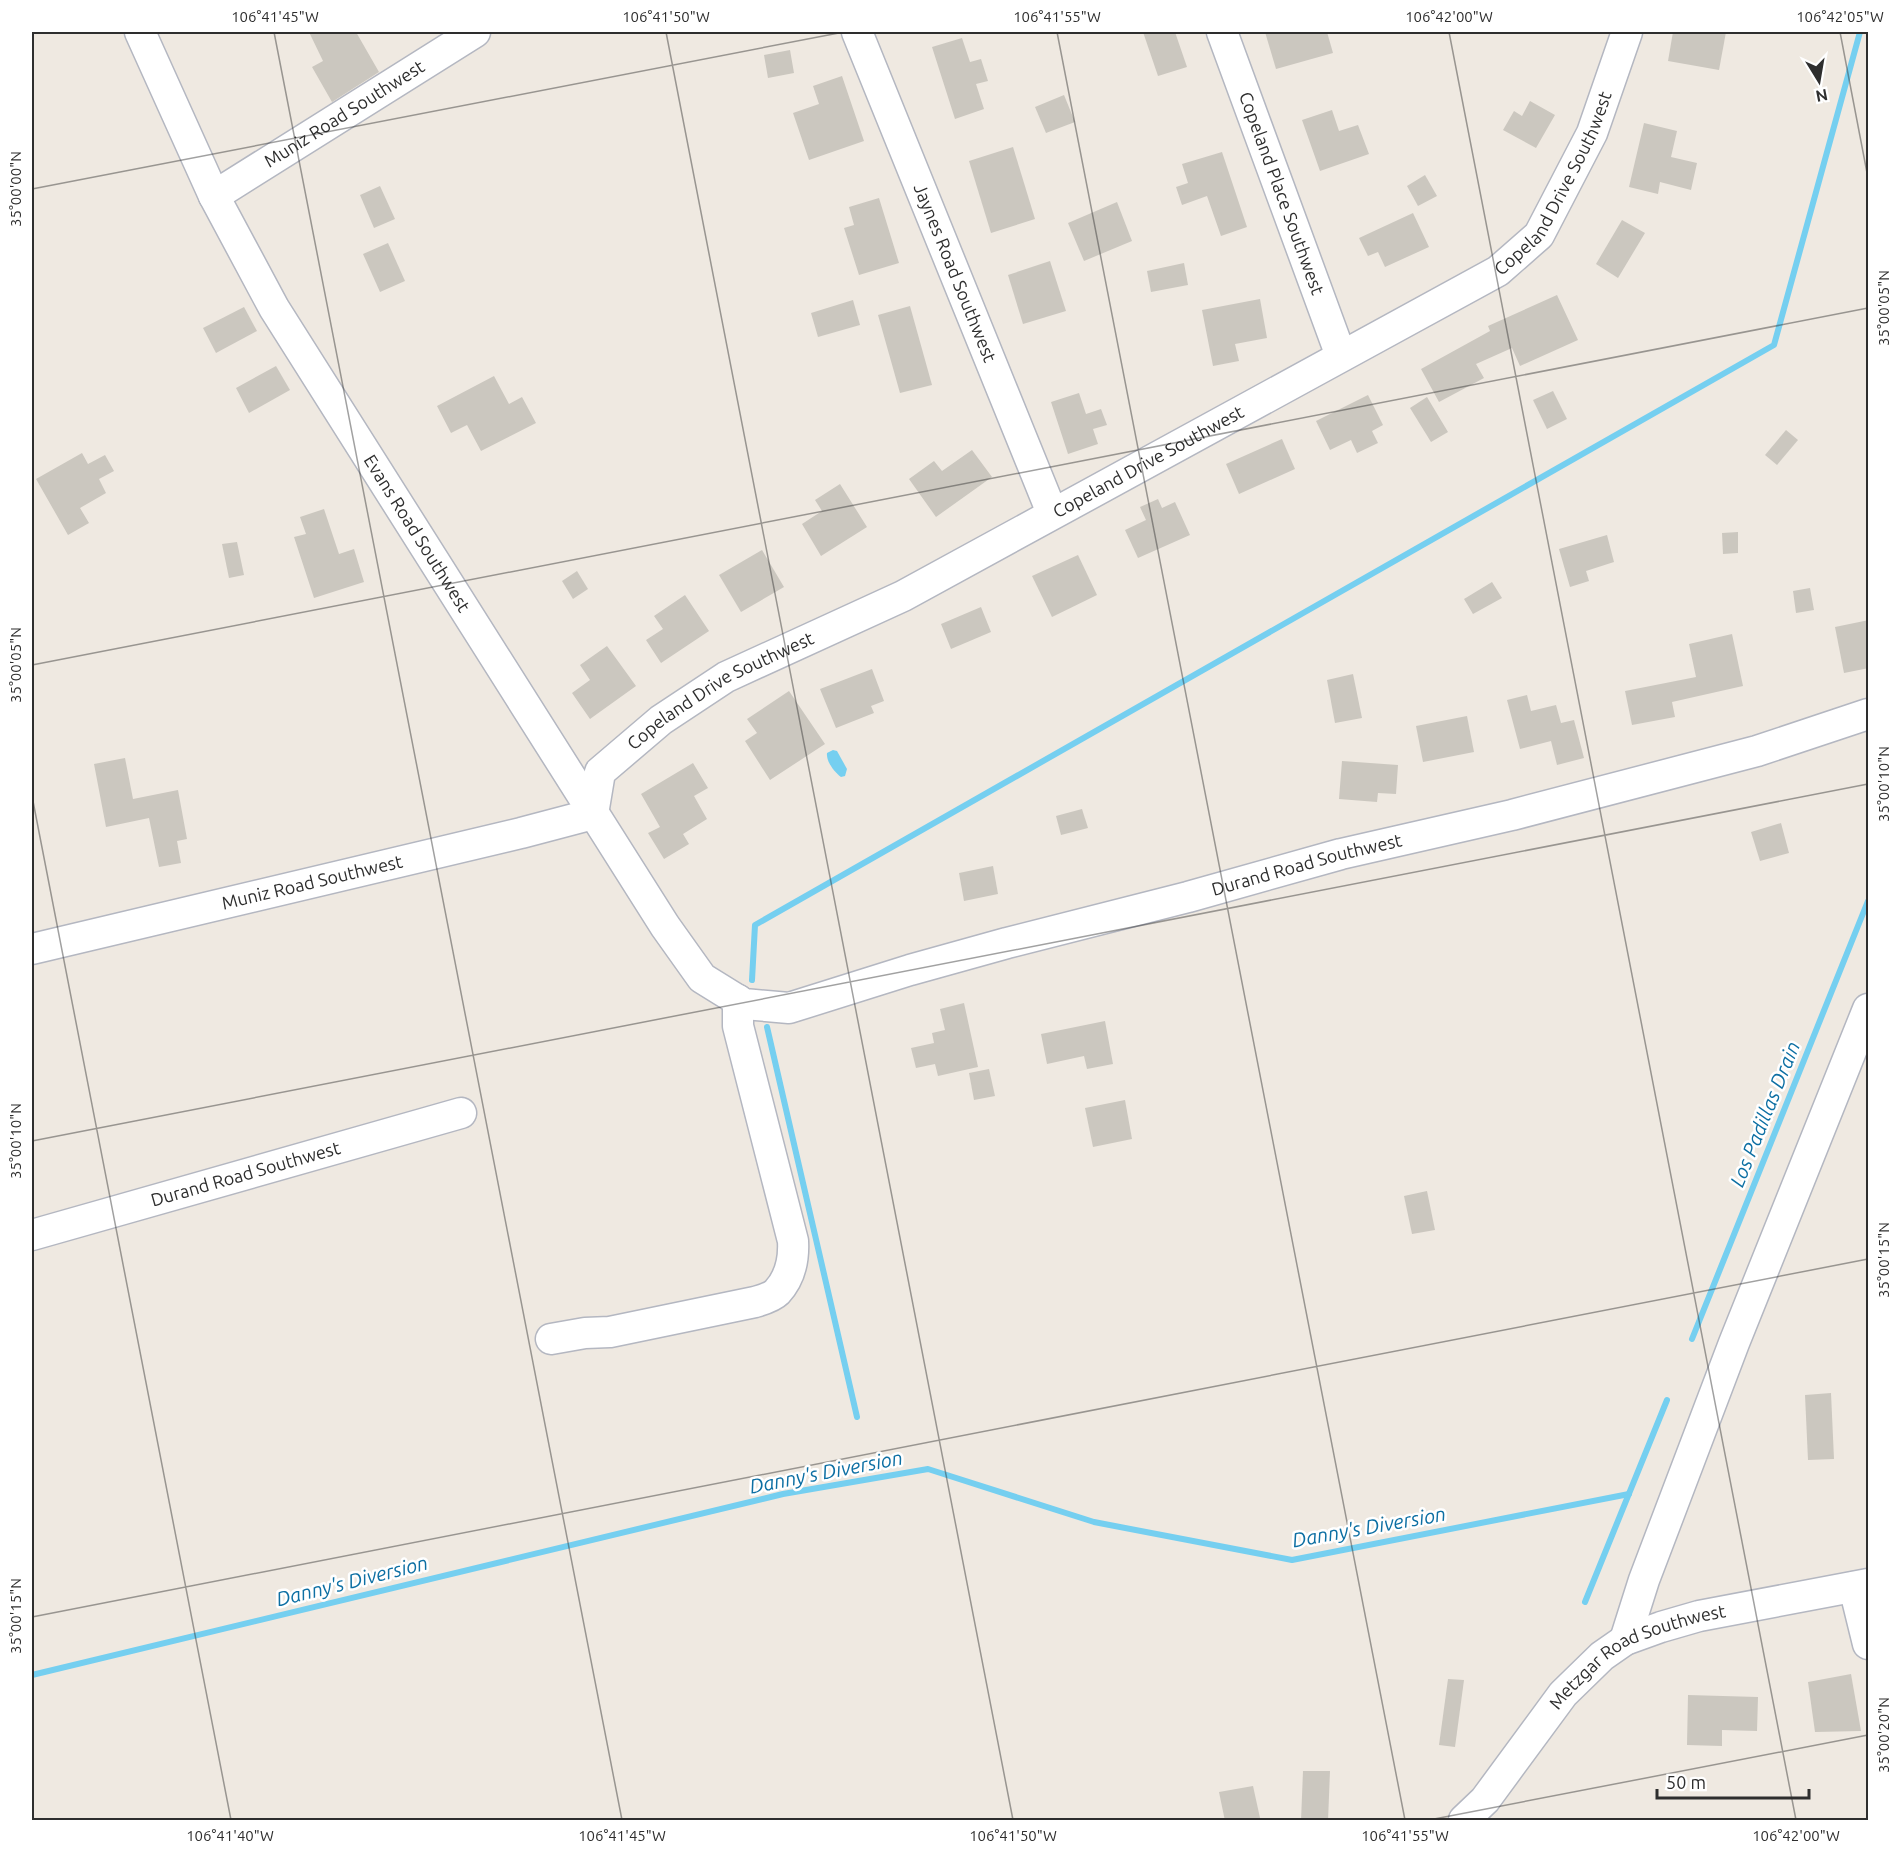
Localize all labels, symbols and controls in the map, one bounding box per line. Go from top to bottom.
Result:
text: 106°41'45"W [231,8,319,25]
text: 106°41'50"W [622,8,710,25]
text: 106°41'55"W [1013,8,1101,25]
text: 106°42'00"W [1405,8,1493,25]
text: 106°42'05"W [1796,8,1884,25]
north arrow [1789,51,1849,111]
street label: Muniz Road Southwest [260,56,428,171]
text: N [1814,86,1829,106]
street label: Copeland Place Southwest [1236,89,1329,297]
street label: Copeland Drive Southwest [1490,89,1615,279]
text: 35°00'00"N [7,151,24,227]
street label: Jaynes Road Southwest [910,180,1001,365]
text: 35°00'05"N [1875,270,1892,346]
street label: Copeland Drive Southwest [1049,401,1247,521]
street label: Evans Road Southwest [360,451,475,615]
text: 35°00'05"N [7,627,24,703]
street label: Copeland Drive Southwest [623,627,816,753]
text: 35°00'10"N [1875,746,1892,822]
street label: Durand Road Southwest [1209,829,1404,899]
street label: Muniz Road Southwest [220,850,404,913]
water label: Los Padillas Drain [1725,1038,1804,1190]
text: 35°00'10"N [7,1103,24,1179]
street label: Durand Road Southwest [148,1137,342,1210]
text: 35°00'15"N [1875,1222,1892,1298]
water label: Danny's Diversion [747,1445,904,1498]
water label: Danny's Diversion [1290,1502,1448,1551]
water label: Danny's Diversion [274,1551,430,1610]
text: 35°00'15"N [7,1578,24,1654]
street label: Metzgar Road Southwest [1544,1600,1727,1712]
text: 35°00'20"N [1875,1697,1892,1773]
scale bar [1657,1762,1808,1800]
text: 50 m [1666,1772,1706,1792]
text: 106°41'40"W [186,1827,274,1844]
text: 106°41'45"W [578,1827,666,1844]
text: 106°41'50"W [969,1827,1057,1844]
text: 106°41'55"W [1361,1827,1449,1844]
text: 106°42'00"W [1752,1827,1840,1844]

